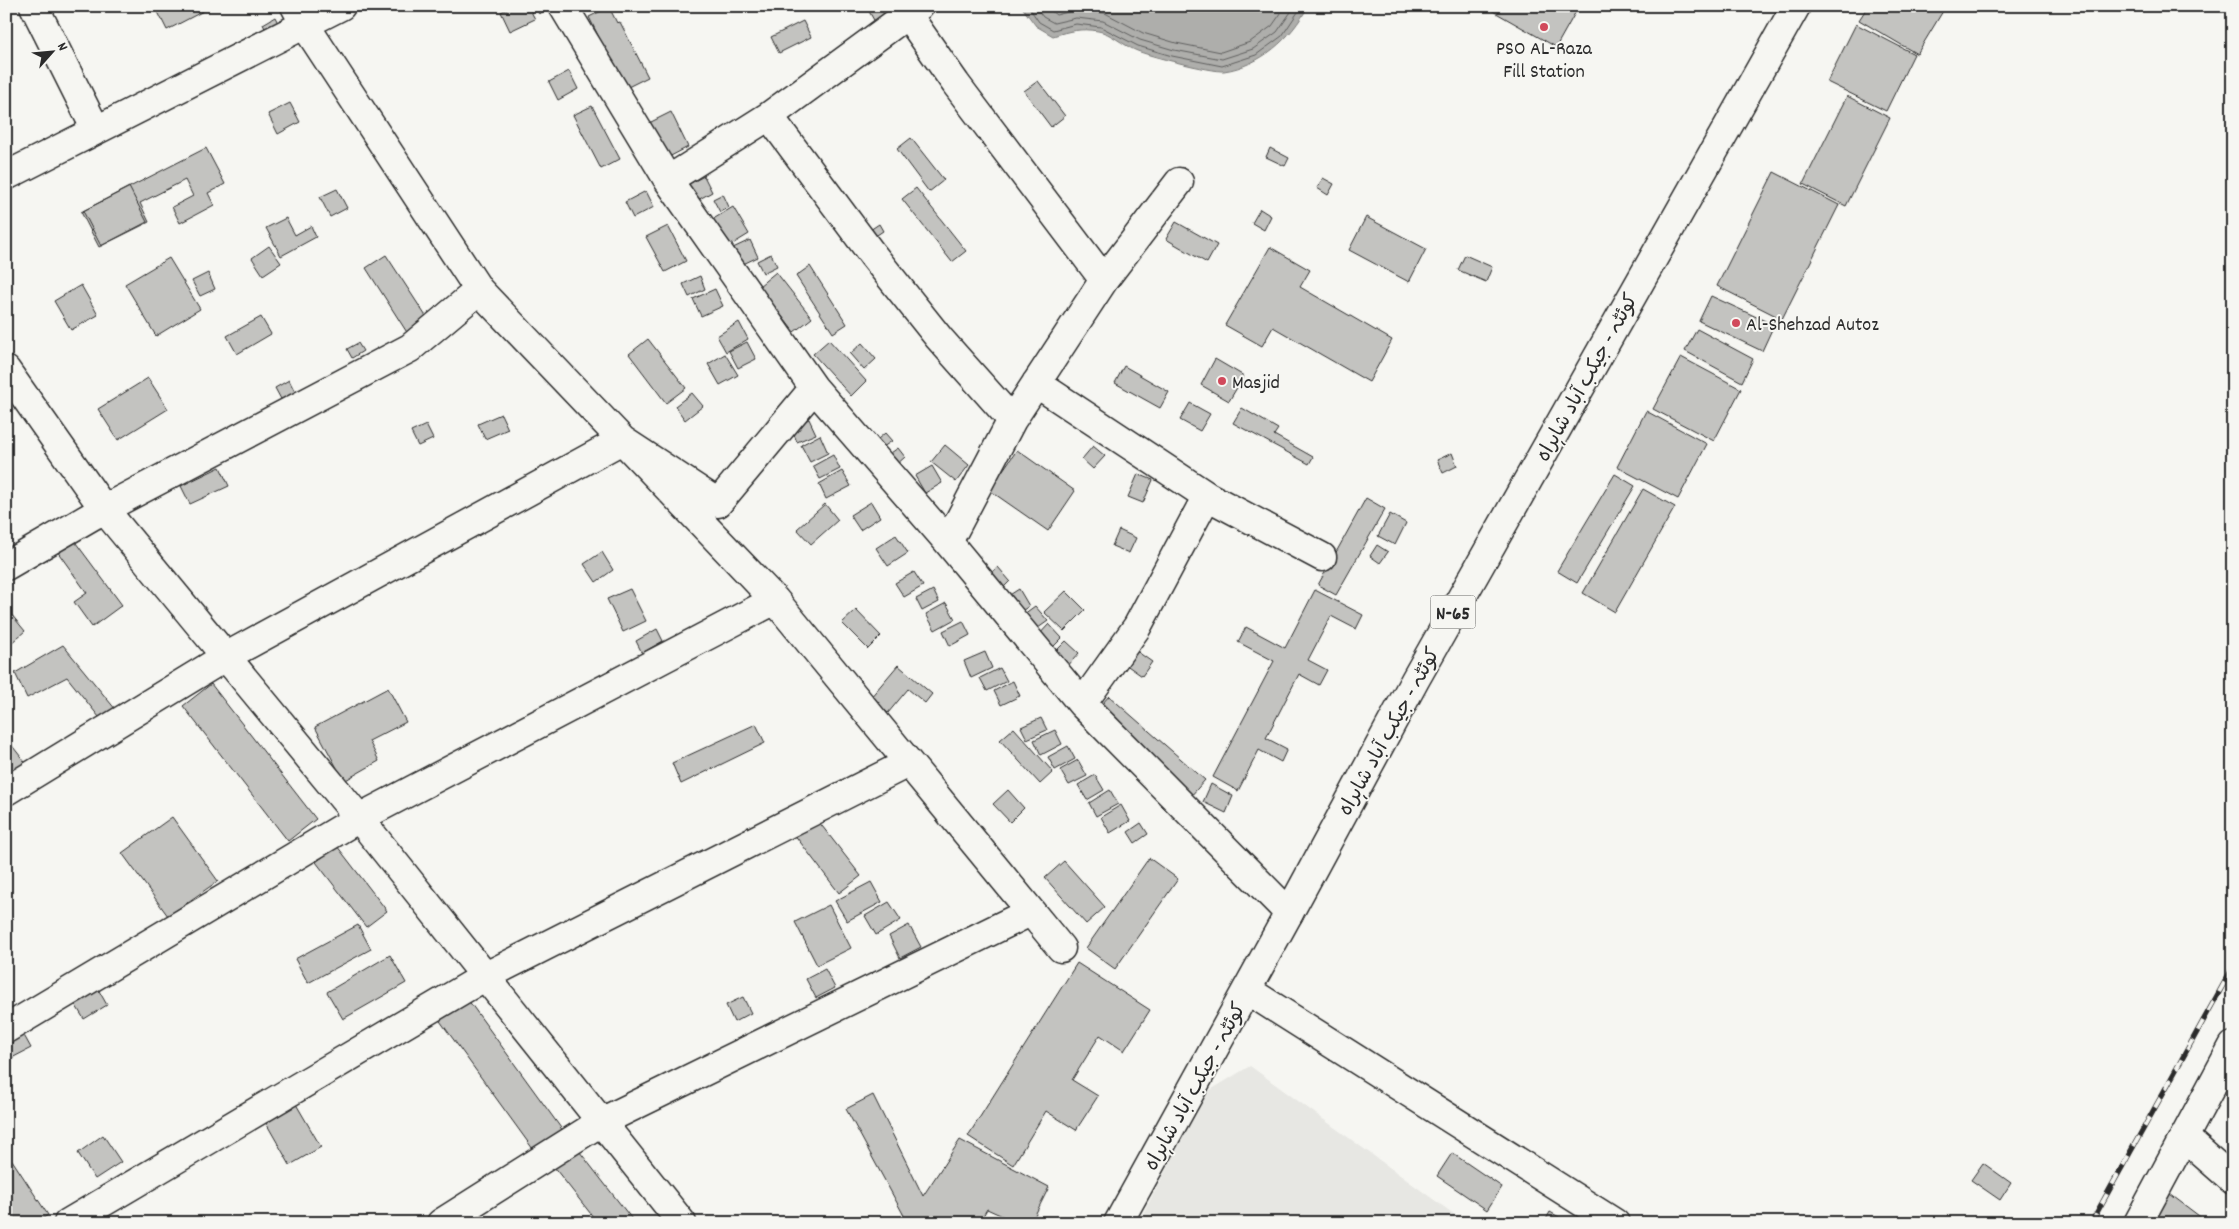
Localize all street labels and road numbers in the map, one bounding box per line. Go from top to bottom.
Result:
street label: کوئٹہ - جیکب آباد شاہراہ [1531,289,1646,468]
road number: N-65 [1430,596,1476,628]
street label: کوئٹہ - جیکب آباد شاہراہ [1333,643,1448,822]
street label: کوئٹہ - جیکب آباد شاہراہ [1139,998,1254,1177]

